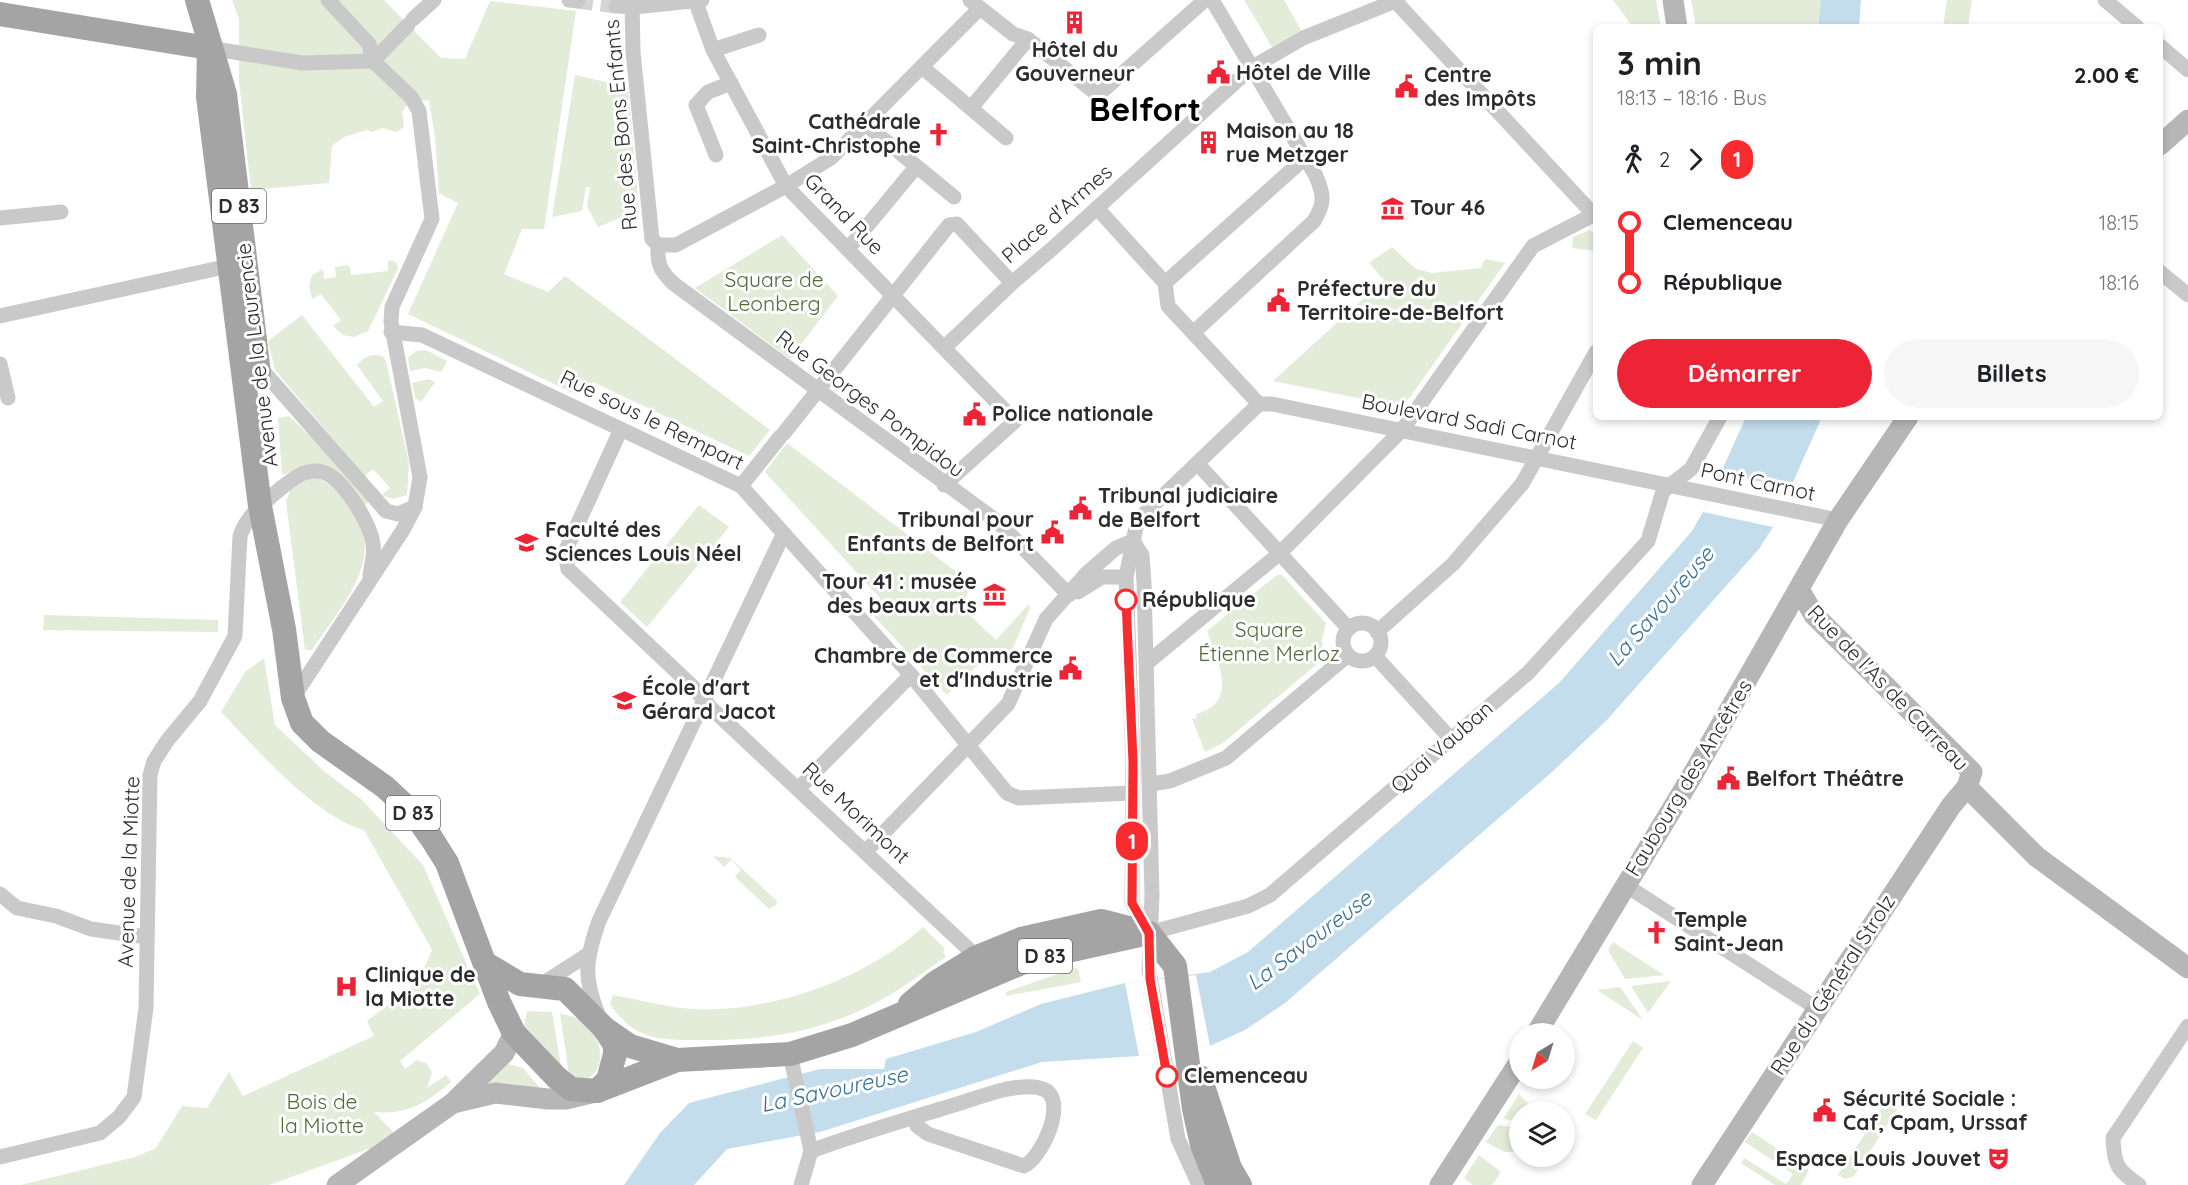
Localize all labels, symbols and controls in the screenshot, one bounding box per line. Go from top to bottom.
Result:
building icon: Hôtel du Gouverneur [1062,9,1088,35]
street label: Rue des Bons Enfants [598,19,642,232]
place label: Hôtel du Gouverneur [1015,36,1135,86]
text: 3 min [1617,42,1702,83]
place label: Hôtel de Ville [1236,59,1371,85]
public building icon: Hôtel de Ville [1205,60,1231,86]
place label: Centre des Impôts [1424,61,1536,111]
text: 2.00 € [2074,61,2139,89]
public building icon: Centre des Impôts [1393,74,1419,100]
text: 18:13 – 18:16 · Bus [1617,85,1767,110]
district label: Belfort [1089,88,1201,129]
place label: Cathédrale Saint-Christophe [752,108,921,158]
place label: Maison au 18 rue Metzger [1226,117,1354,167]
church icon: Cathédrale Saint-Christophe [926,121,952,147]
building icon: Maison au 18 rue Metzger [1195,130,1221,156]
icon: walk [1617,143,1650,176]
icon: forward [1679,143,1712,176]
text: 1 [1733,146,1741,172]
text: 2 [1659,147,1670,172]
street label: Place d'Armes [996,158,1117,268]
street label: Grand Rue [799,167,890,260]
road number: D 83 [212,189,266,223]
place label: Tour 46 [1410,194,1485,220]
museum icon: Tour 46 [1379,195,1405,221]
text: Clemenceau [1663,208,1793,236]
text: 18:15 [2099,210,2139,235]
street label: Avenue de la Laurencie [229,242,283,469]
park label: Square de Leonberg [724,266,824,316]
text: République [1663,268,1782,296]
text: 18:16 [2099,270,2139,295]
place label: Préfecture du Territoire-de-Belfort [1297,275,1504,325]
public building icon: Préfecture du Territoire-de-Belfort [1266,288,1292,314]
street label: Rue Georges Pompidou [771,324,970,483]
button: Démarrer [1617,339,1872,408]
button: Billets [1884,339,2139,408]
street label: Rue sous le Rempart [556,363,749,475]
street label: Boulevard Sadi Carnot [1359,387,1579,455]
place label: Police nationale [992,400,1153,426]
public building icon: Police nationale [961,401,987,427]
street label: Pont Carnot [1699,456,1818,506]
place label: Tribunal judiciaire de Belfort [1098,482,1278,532]
public building icon: Tribunal judiciaire de Belfort [1067,495,1093,521]
place label: Tribunal pour Enfants de Belfort [847,506,1034,556]
place label: Faculté des Sciences Louis Néel [545,516,742,566]
public building icon: Tribunal pour Enfants de Belfort [1039,519,1065,545]
school or university icon: Faculté des Sciences Louis Néel [514,529,540,555]
water label: La Savoureuse [1600,539,1721,672]
place label: Tour 41 : musée des beaux arts [822,568,977,618]
museum icon: Tour 41 : musée des beaux arts [982,581,1008,607]
place label: République [1142,586,1256,612]
marker: République [1115,589,1137,611]
street label: Rue de l'As de Carreau [1803,599,1975,776]
park label: Square Étienne Merloz [1198,616,1340,666]
place label: Chambre de Commerce et d'Industrie [814,642,1053,692]
public building icon: Chambre de Commerce et d'Industrie [1058,655,1084,681]
place label: École d'art Gérard Jacot [642,674,776,724]
street label: Faubourg des Ancêtres [1619,674,1757,881]
school or university icon: École d'art Gérard Jacot [611,687,637,713]
street label: Quai Vauban [1385,695,1498,798]
street label: Rue Morimont [798,756,916,869]
place label: Belfort Théâtre [1746,765,1904,791]
public building icon: Belfort Théâtre [1715,766,1741,792]
street label: Avenue de la Miotte [112,776,144,968]
road number: D 83 [386,796,440,830]
line badge: 1 [1112,822,1152,860]
text: 1 [1128,828,1136,854]
water label: La Savoureuse [1241,883,1378,996]
street label: Rue du Général Strolz [1764,889,1900,1080]
place label: Temple Saint-Jean [1674,906,1784,956]
church icon: Temple Saint-Jean [1643,919,1669,945]
road number: D 83 [1018,939,1072,973]
place label: Clinique de la Miotte [365,961,476,1011]
hospital icon: Clinique de la Miotte [334,974,360,1000]
north arrow [1509,1023,1575,1089]
map controls [1509,1023,1575,1167]
water label: La Savoureuse [758,1059,912,1118]
place label: Clemenceau [1184,1062,1308,1088]
marker: Clemenceau [1156,1065,1178,1087]
place label: Sécurité Sociale : Caf, Cpam, Urssaf [1843,1085,2028,1135]
park label: Bois de la Miotte [280,1088,364,1138]
public building icon: Sécurité Sociale : Caf, Cpam, Urssaf [1812,1098,1838,1124]
button: layers [1509,1101,1575,1167]
place label: Espace Louis Jouvet [1775,1145,1981,1171]
theatre icon: Espace Louis Jouvet [1986,1146,2012,1172]

